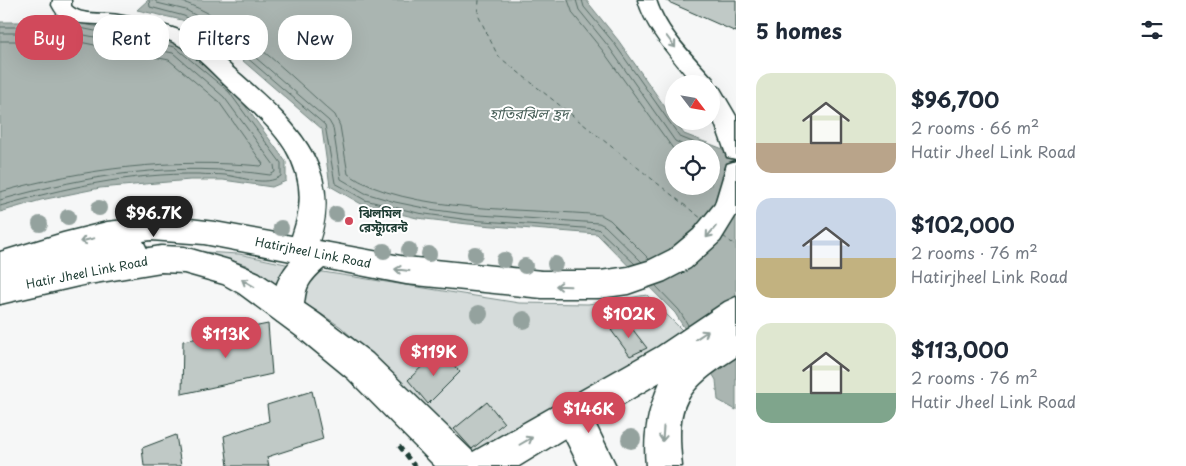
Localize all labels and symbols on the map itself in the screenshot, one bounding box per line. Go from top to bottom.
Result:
one-way arrow [666,35,676,49]
north arrow [665,75,720,130]
water label: হাতিরঝিল হ্রদ [489,103,572,124]
pin: $96.7K [113,196,195,238]
place label: ঝিলমিল রেস্ট্যুরেন্ট [358,204,409,237]
marker: ঝিলমিল রেস্ট্যুরেন্ট [343,215,355,227]
one-way arrow [705,225,716,238]
street label: Hatirjheel Link Road [254,232,373,272]
one-way arrow [79,236,95,245]
street label: Hatir Jheel Link Road [24,251,149,293]
one-way arrow [394,265,410,275]
one-way arrow [241,278,255,289]
one-way arrow [555,282,571,291]
pin: $102K [594,296,664,339]
pin: $113K [191,316,261,359]
one-way arrow [695,330,709,340]
pin: $119K [399,334,469,377]
pin: $146K [554,392,624,434]
one-way arrow [659,425,668,441]
one-way arrow [519,436,533,446]

